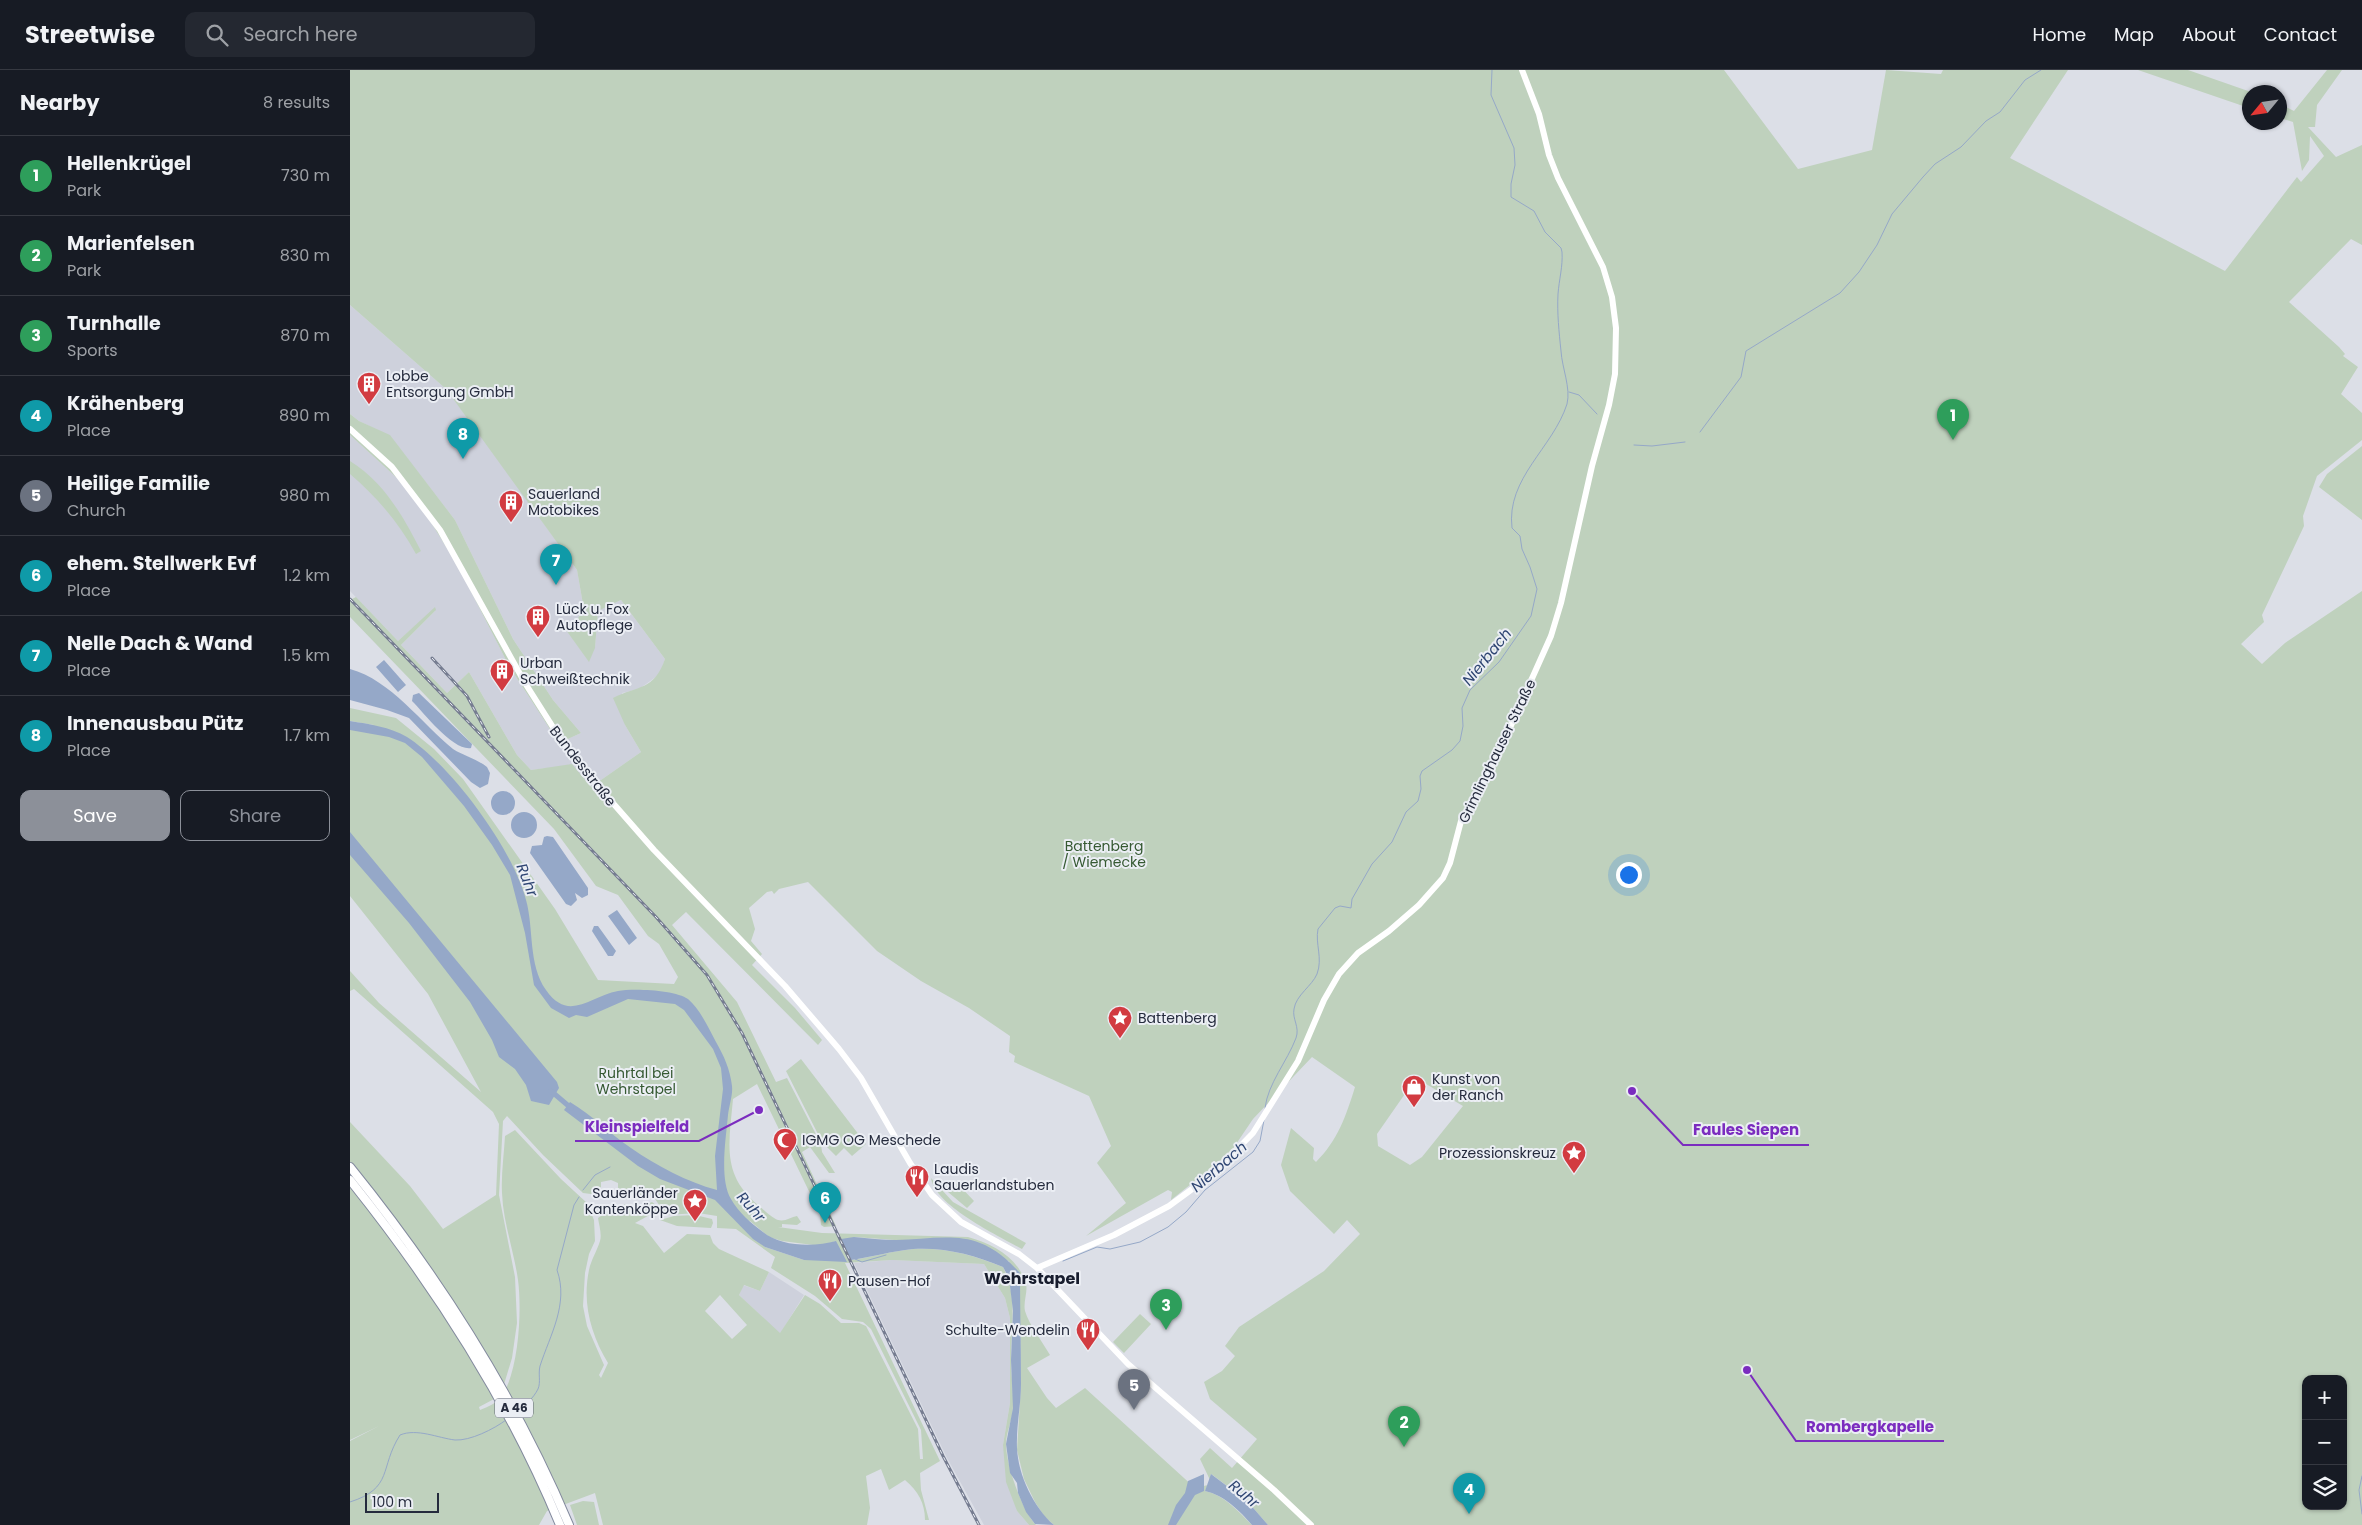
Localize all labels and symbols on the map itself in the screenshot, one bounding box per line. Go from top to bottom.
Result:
north arrow [2242,85,2287,130]
place label: Lobbe Entsorgung GmbH [386,366,514,402]
building icon: Lobbe Entsorgung GmbH [356,371,382,405]
pin: 1 [1937,399,1969,440]
pin: 8 [447,418,479,459]
place label: Sauerland Motobikes [528,484,600,520]
building icon: Sauerland Motobikes [498,489,524,523]
pin: 7 [540,544,572,585]
place label: Lück u. Fox Autopflege [556,599,633,635]
building icon: Lück u. Fox Autopflege [525,604,551,638]
water label: Nierbach [1457,624,1516,690]
place label: Urban Schweißtechnik [520,653,630,689]
building icon: Urban Schweißtechnik [489,658,515,692]
street label: Grimlinghauser Straße [1453,675,1541,826]
street label: Bundesstraße [545,722,621,811]
park label: Battenberg / Wiemecke [1062,836,1146,872]
water label: Ruhr [512,860,543,900]
your location [1616,862,1642,888]
place icon: Battenberg [1107,1005,1133,1039]
place label: Battenberg [1138,1008,1217,1028]
park label: Ruhrtal bei Wehrstapel [596,1063,676,1099]
place label: Kunst von der Ranch [1432,1069,1504,1105]
shop icon: Kunst von der Ranch [1401,1074,1427,1108]
callout: Kleinspielfeld [575,1111,699,1141]
callout: Faules Siepen [1683,1115,1809,1145]
text: Kleinspielfeld [585,1116,689,1137]
text: Faules Siepen [1693,1119,1799,1140]
mosque icon: IGMG OG Meschede [772,1127,798,1161]
place label: IGMG OG Meschede [802,1130,941,1150]
water label: Nierbach [1186,1136,1251,1197]
place icon: Prozessionskreuz [1561,1140,1587,1174]
place label: Prozessionskreuz [1439,1143,1556,1163]
place label: Laudis Sauerlandstuben [934,1159,1054,1195]
restaurant icon: Laudis Sauerlandstuben [904,1164,930,1198]
pin: 6 [809,1182,841,1223]
place label: Sauerländer Kantenköppe [585,1183,678,1219]
water label: Ruhr [732,1187,771,1227]
place icon: Sauerländer Kantenköppe [682,1188,708,1222]
district label: Wehrstapel [984,1267,1080,1290]
restaurant icon: Pausen-Hof [817,1268,843,1302]
place label: Pausen-Hof [848,1271,931,1291]
pin: 3 [1150,1289,1182,1330]
restaurant icon: Schulte-Wendelin [1075,1317,1101,1351]
place label: Schulte-Wendelin [945,1320,1070,1340]
pin: 5 [1118,1369,1150,1410]
road number: A 46 [495,1399,533,1418]
pin: 2 [1388,1406,1420,1447]
callout: Rombergkapelle [1796,1411,1944,1441]
text: Rombergkapelle [1806,1416,1934,1437]
pin: 4 [1453,1473,1485,1514]
water label: Ruhr [1225,1475,1264,1513]
scale bar [365,1490,439,1513]

